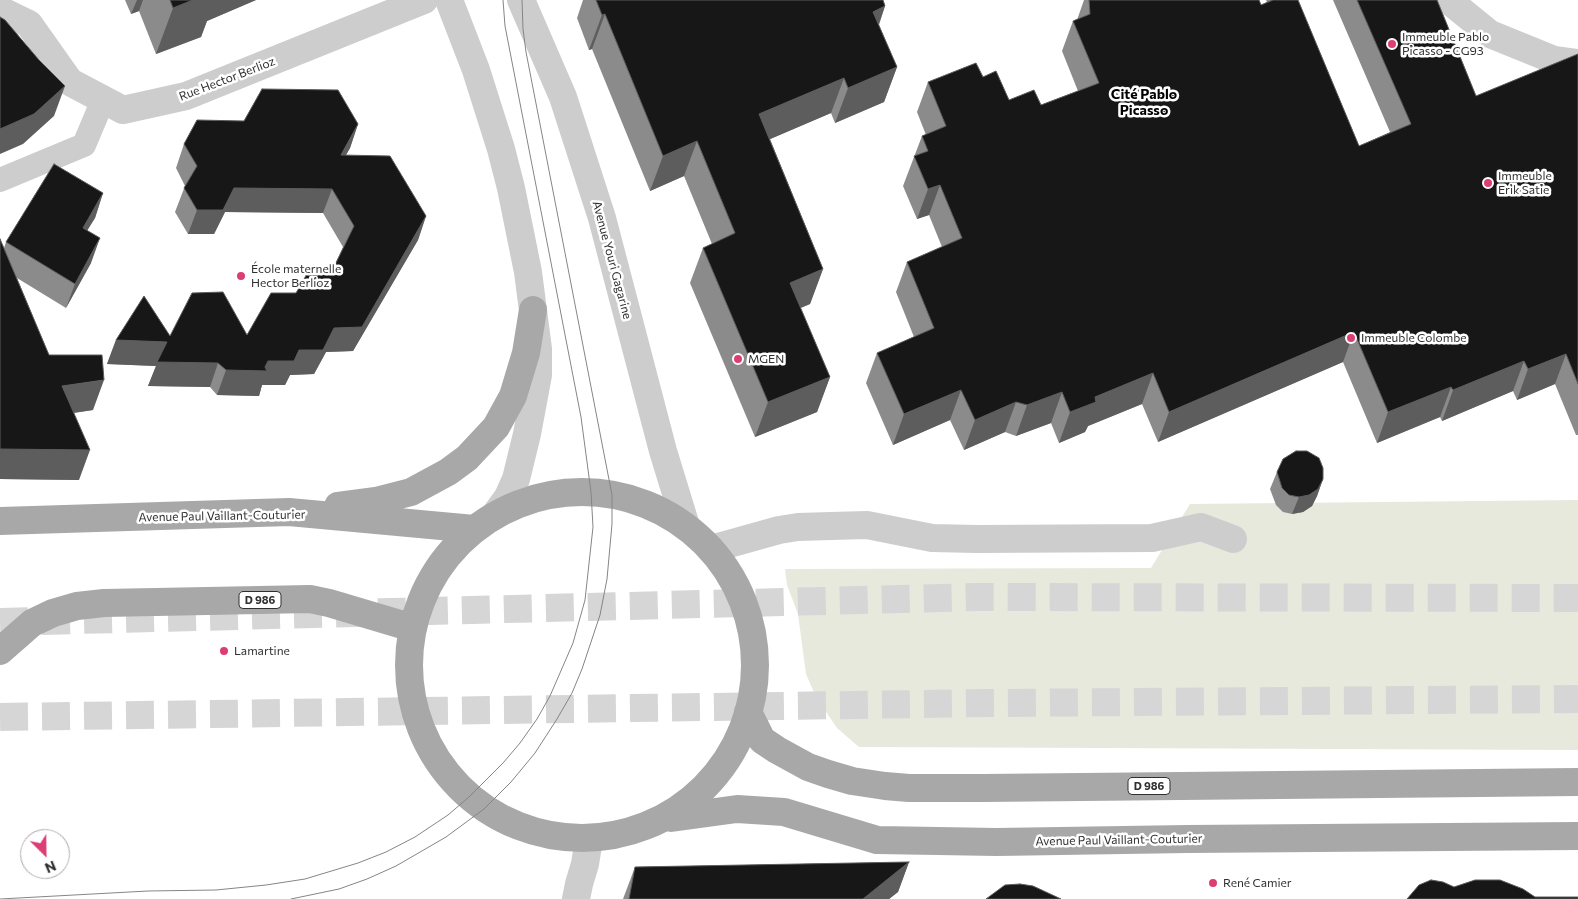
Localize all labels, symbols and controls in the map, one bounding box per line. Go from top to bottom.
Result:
place label: Immeuble Pablo Picasso - CG93 [1402,30,1489,58]
marker: Immeuble Pablo Picasso - CG93 [1386,38,1398,50]
street label: Rue Hector Berlioz [177,54,277,104]
district label: Cité Pablo Picasso [1111,86,1177,118]
place label: Immeuble Erik Satie [1498,169,1552,197]
marker: Immeuble Erik Satie [1482,177,1494,189]
street label: Avenue Youri Gagarine [589,199,635,321]
place label: École maternelle Hector Berlioz [251,262,341,290]
marker: École maternelle Hector Berlioz [235,270,247,282]
place label: Immeuble Colombe [1361,331,1467,345]
marker: Immeuble Colombe [1345,332,1357,344]
place label: MGEN [748,352,784,366]
marker: MGEN [732,353,744,365]
street label: Avenue Paul Vaillant-Couturier [138,507,306,525]
road number: D 986 [239,592,281,608]
place label: Lamartine [234,644,290,658]
marker: Lamartine [218,645,230,657]
road number: D 986 [1128,778,1170,794]
north arrow [20,829,70,879]
street label: Avenue Paul Vaillant-Couturier [1035,831,1203,849]
text: N [43,857,59,877]
place label: René Camier [1223,876,1292,890]
marker: René Camier [1207,877,1219,889]

